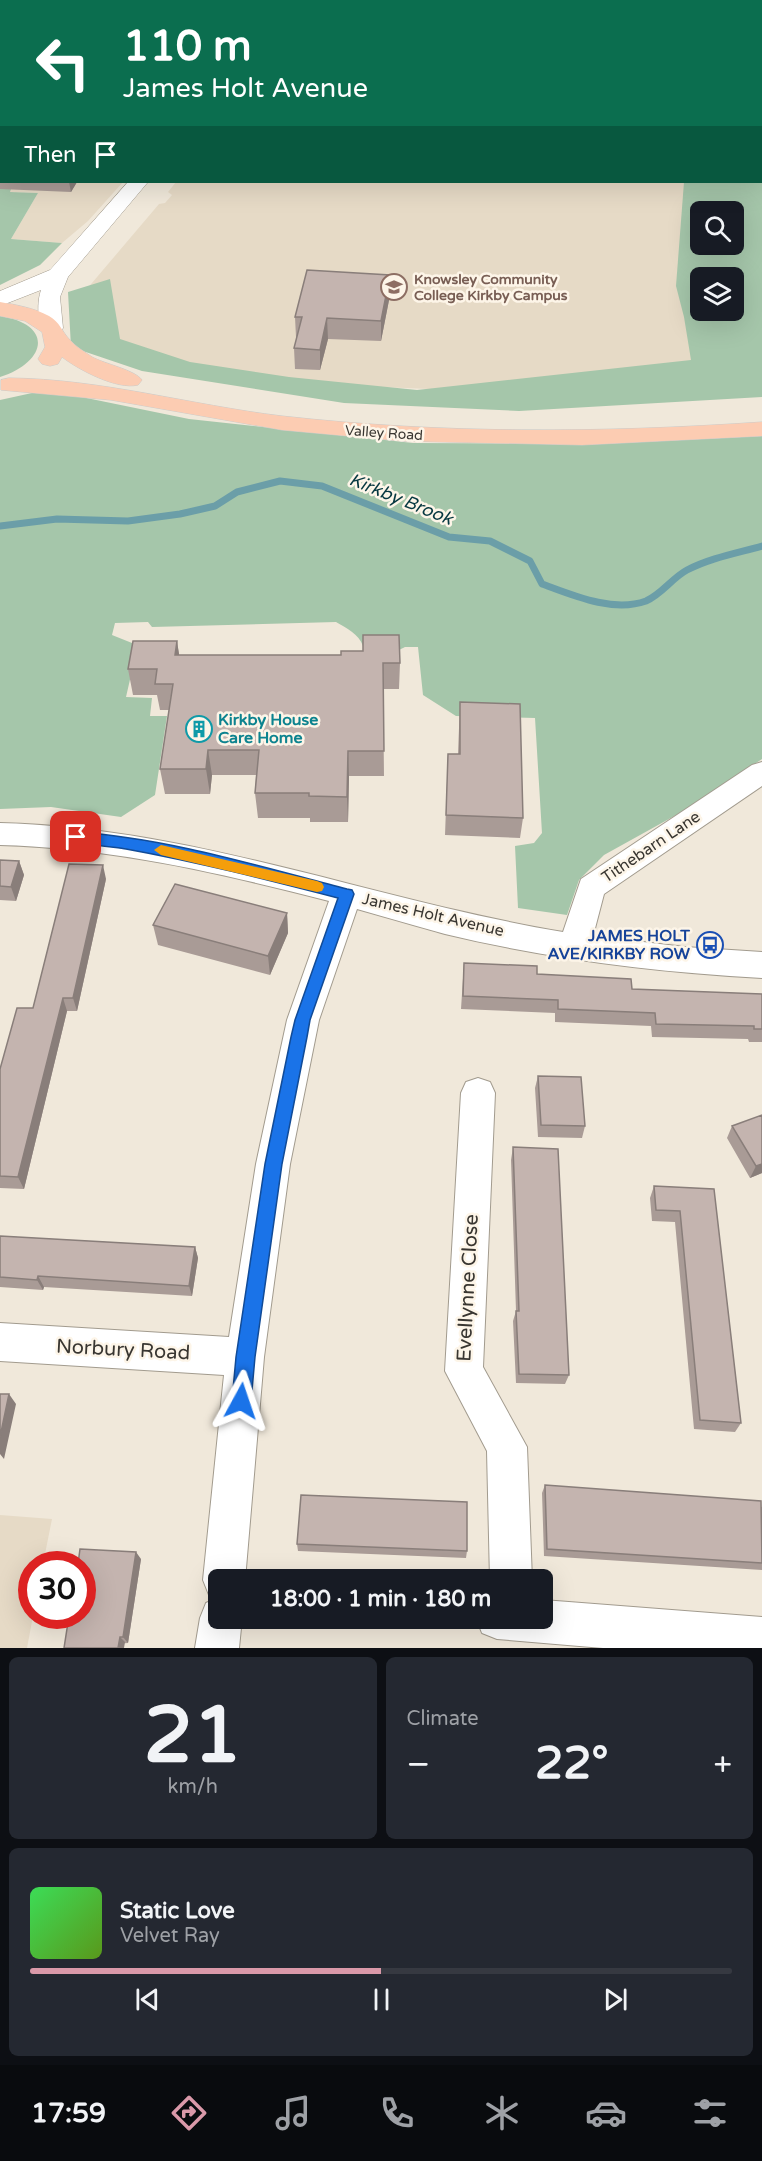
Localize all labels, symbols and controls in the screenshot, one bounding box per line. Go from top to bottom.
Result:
text: 110 m [123,21,252,72]
icon: left [24,24,102,102]
text: James Holt Avenue [123,72,368,105]
icon: arrive [89,138,122,171]
text: Then [24,142,77,168]
map controls [690,201,744,321]
button: search [690,201,744,255]
button: layers [690,267,744,321]
place label: Knowsley Community College Kirkby Campus [414,271,568,304]
school or university icon: Knowsley Community College Kirkby Campus [379,272,409,302]
street label: Valley Road [345,422,423,444]
water label: Kirkby Brook [346,468,457,530]
place label: Kirkby House Care Home [218,710,318,748]
building icon: Kirkby House Care Home [184,714,214,744]
street label: Tithebarn Lane [598,807,704,887]
pin [50,811,101,862]
icon: arrive [59,820,92,853]
street label: James Holt Avenue [360,889,506,941]
place label: JAMES HOLT AVE/KIRKBY ROW [547,926,691,964]
bus stop icon: JAMES HOLT AVE/KIRKBY ROW [695,930,725,960]
street label: Evellynne Close [452,1214,484,1362]
street label: Norbury Road [55,1335,191,1365]
position arrow [209,1369,273,1433]
speed limit sign: 30 [18,1551,96,1629]
text: 18:00 · 1 min · 180 m [270,1586,491,1612]
text: 21 [144,1689,242,1783]
text: Climate [407,1707,479,1731]
text: 22° [535,1737,608,1791]
text: − [407,1745,430,1784]
text: + [713,1745,732,1784]
text: km/h [168,1775,218,1799]
text: Static Love [120,1898,235,1924]
text: Velvet Ray [120,1924,220,1948]
icon: previous [131,1983,164,2016]
icon: pause [365,1983,398,2016]
icon: next [599,1983,632,2016]
icon: directions [168,2092,210,2134]
icon: music [272,2092,314,2134]
icon: phone [376,2092,418,2134]
icon: climate [481,2092,523,2134]
icon: car [585,2092,627,2134]
icon: filters [689,2092,731,2134]
text: 17:59 [31,2097,106,2130]

